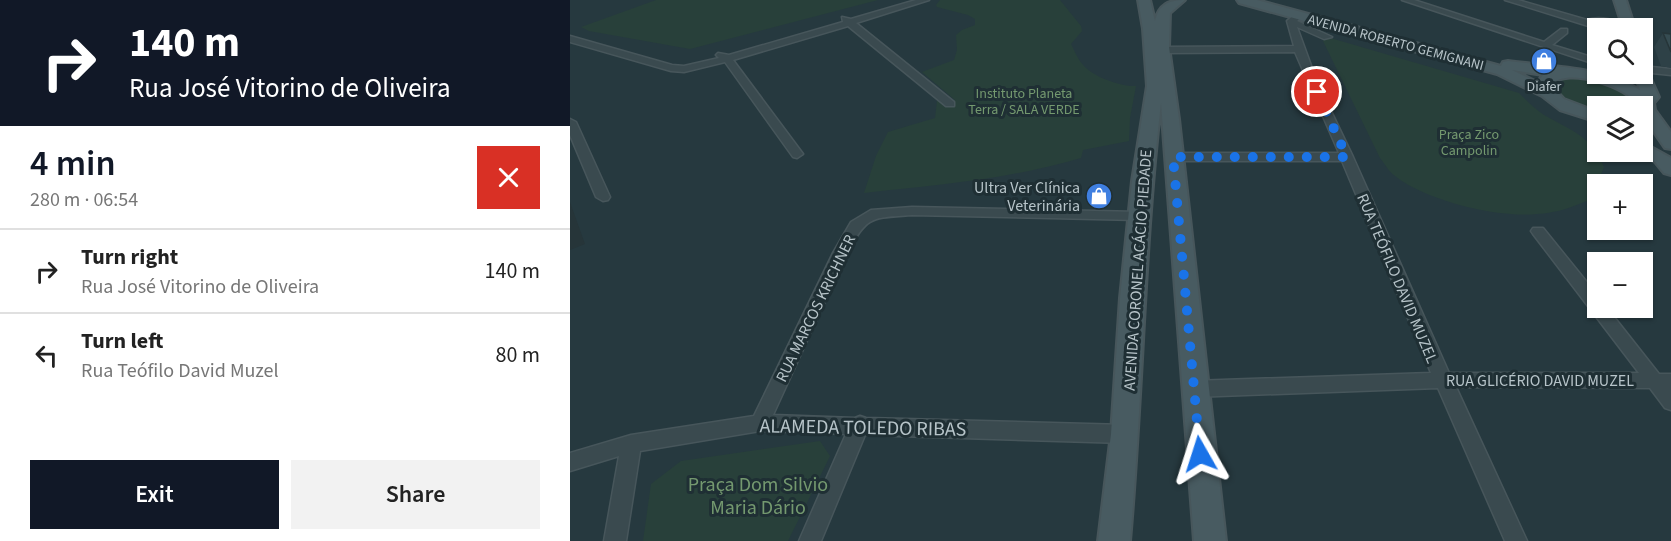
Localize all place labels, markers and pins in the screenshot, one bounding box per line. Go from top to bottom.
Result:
shop icon: Diafer [1529,46,1559,76]
pin [1291,66,1342,117]
place label: Diafer [1527,77,1562,97]
place label: Ultra Ver Clínica Veterinária [974,177,1080,217]
shop icon: Ultra Ver Clínica Veterinária [1084,181,1114,211]

